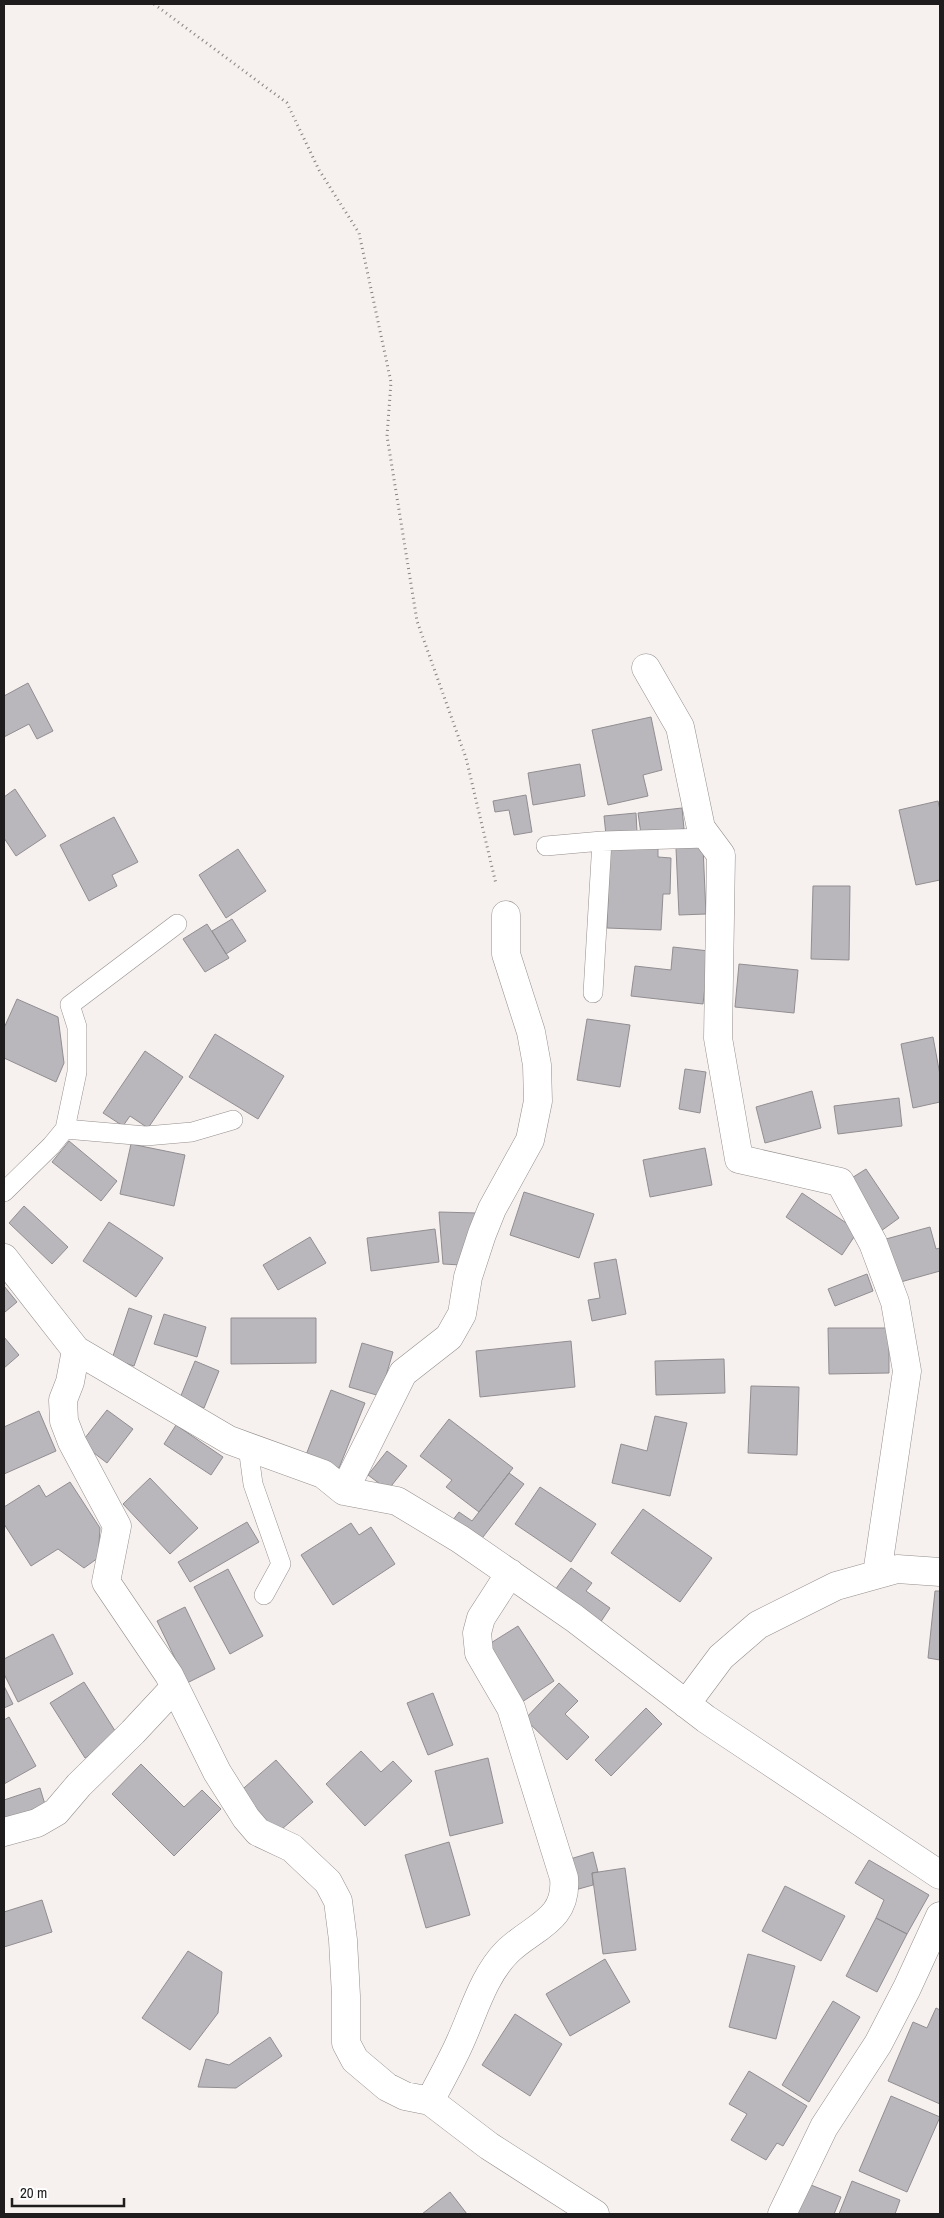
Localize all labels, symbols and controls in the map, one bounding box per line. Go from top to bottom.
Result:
scale bar [12,2176,125,2208]
text: 20 m [20,2182,47,2203]

